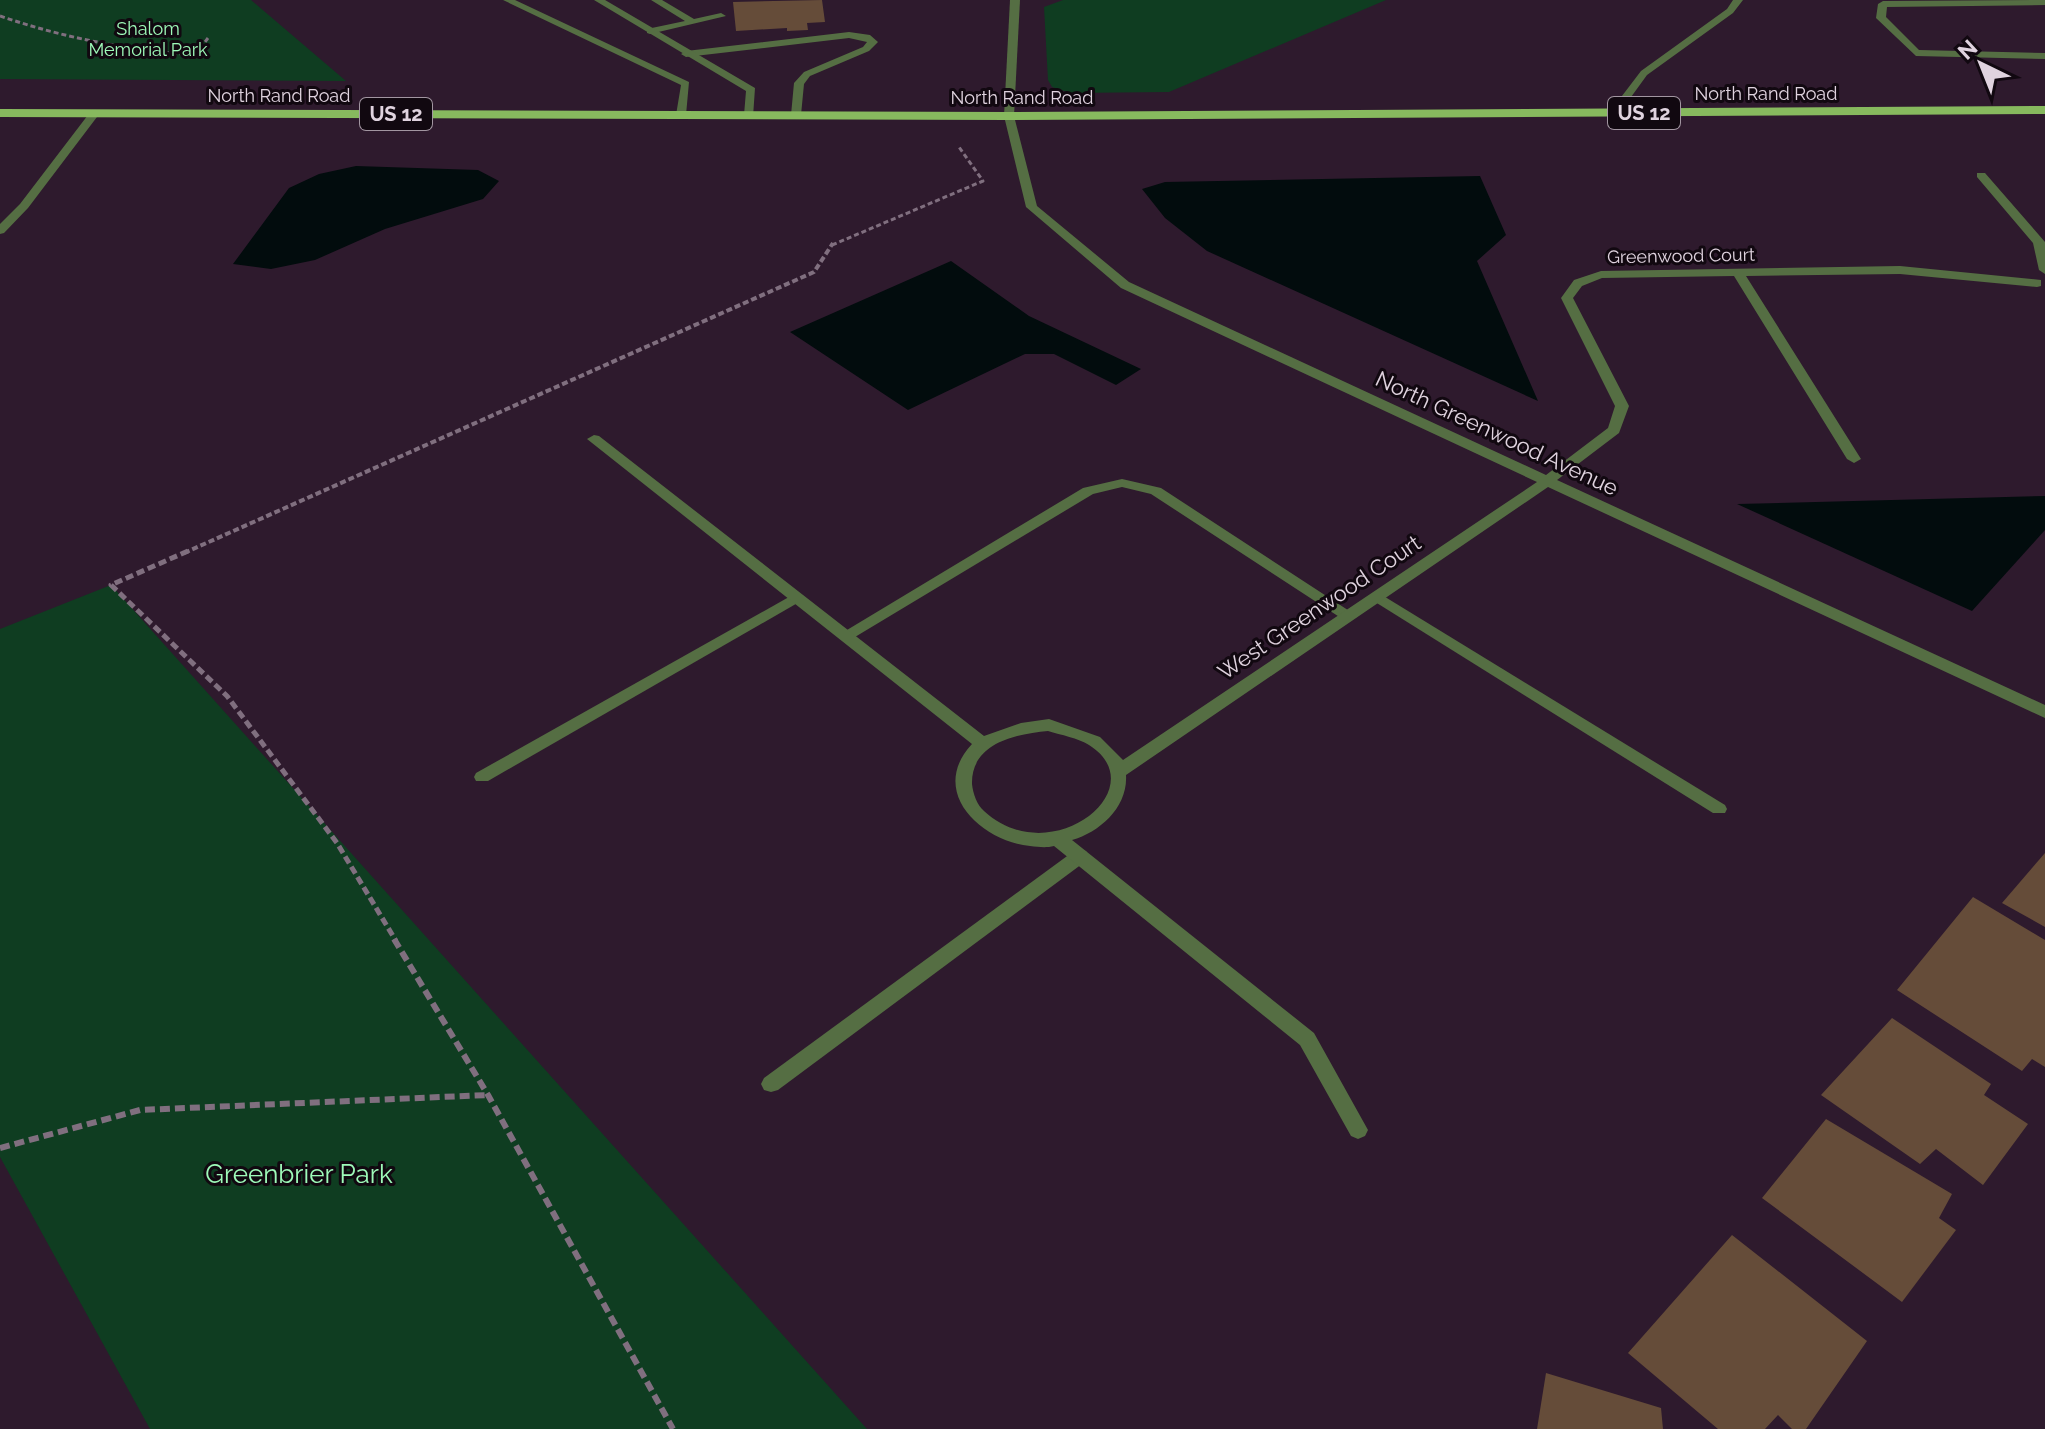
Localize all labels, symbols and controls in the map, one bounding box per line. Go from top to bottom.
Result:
park label: Shalom Memorial Park [88,18,208,60]
north arrow [1941,24,2021,104]
text: N [1952,34,1982,65]
street label: North Rand Road [1695,83,1837,104]
street label: North Rand Road [208,85,350,106]
street label: North Rand Road [951,87,1093,108]
road number: US 12 [1608,97,1680,129]
road number: US 12 [360,98,432,130]
street label: Greenwood Court [1607,244,1755,267]
street label: North Greenwood Avenue [1372,365,1622,501]
street label: West Greenwood Court [1213,529,1426,685]
park label: Greenbrier Park [205,1159,393,1189]

